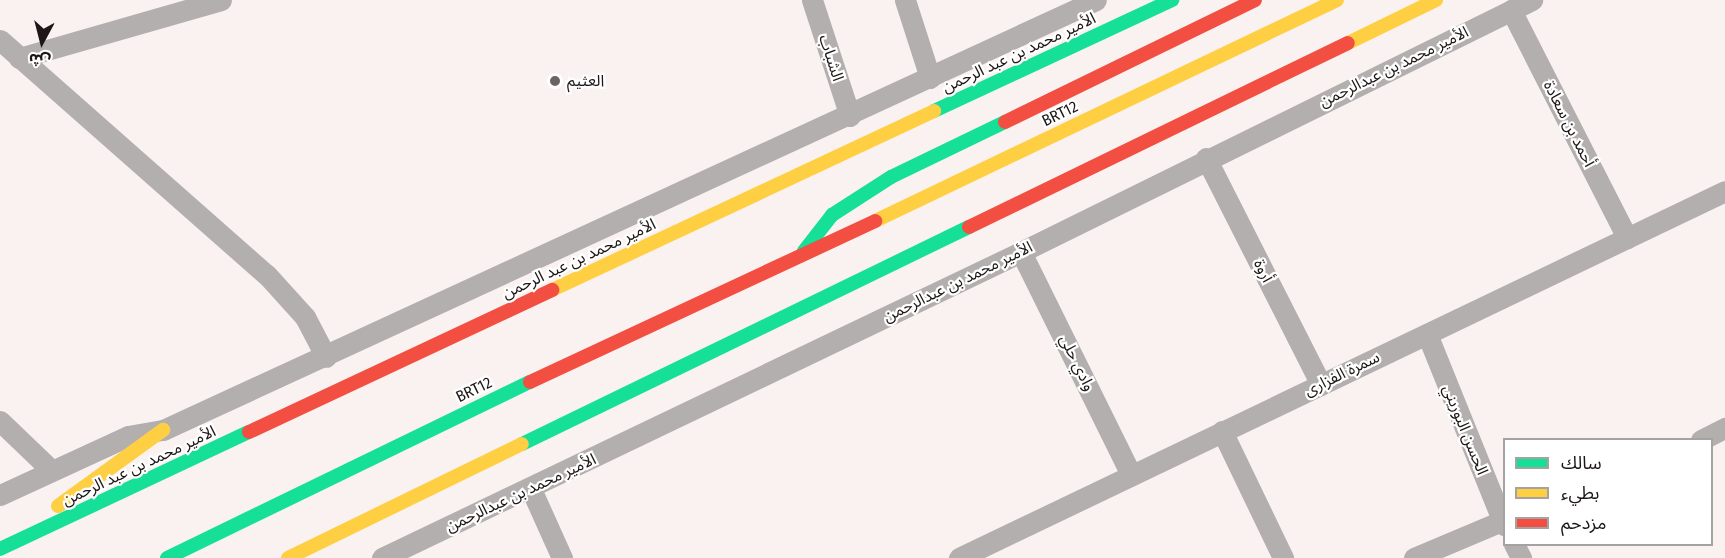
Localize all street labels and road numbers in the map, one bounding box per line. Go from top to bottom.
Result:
street label: الأمير محمد بن عبد الرحمن [939,9,1099,97]
street label: الأمير محمد بن عبدالرحمن [1316,23,1472,111]
street label: الشباب [815,32,847,84]
street label: أحمد بن سعادة [1539,78,1599,170]
street label: BRT12 [1039,97,1081,131]
street label: الأمير محمد بن عبد الرحمن [499,215,659,303]
street label: الأمير محمد بن عبدالرحمن [880,238,1036,326]
street label: أروة [1249,256,1277,286]
street label: وادي حلي [1055,332,1099,394]
street label: سمرة الفزارى [1301,348,1383,400]
street label: BRT12 [453,373,495,407]
street label: الحسن البوريني [1438,382,1492,478]
street label: الأمير محمد بن عبد الرحمن [59,422,219,510]
street label: الأمير محمد بن عبدالرحمن [443,450,599,536]

